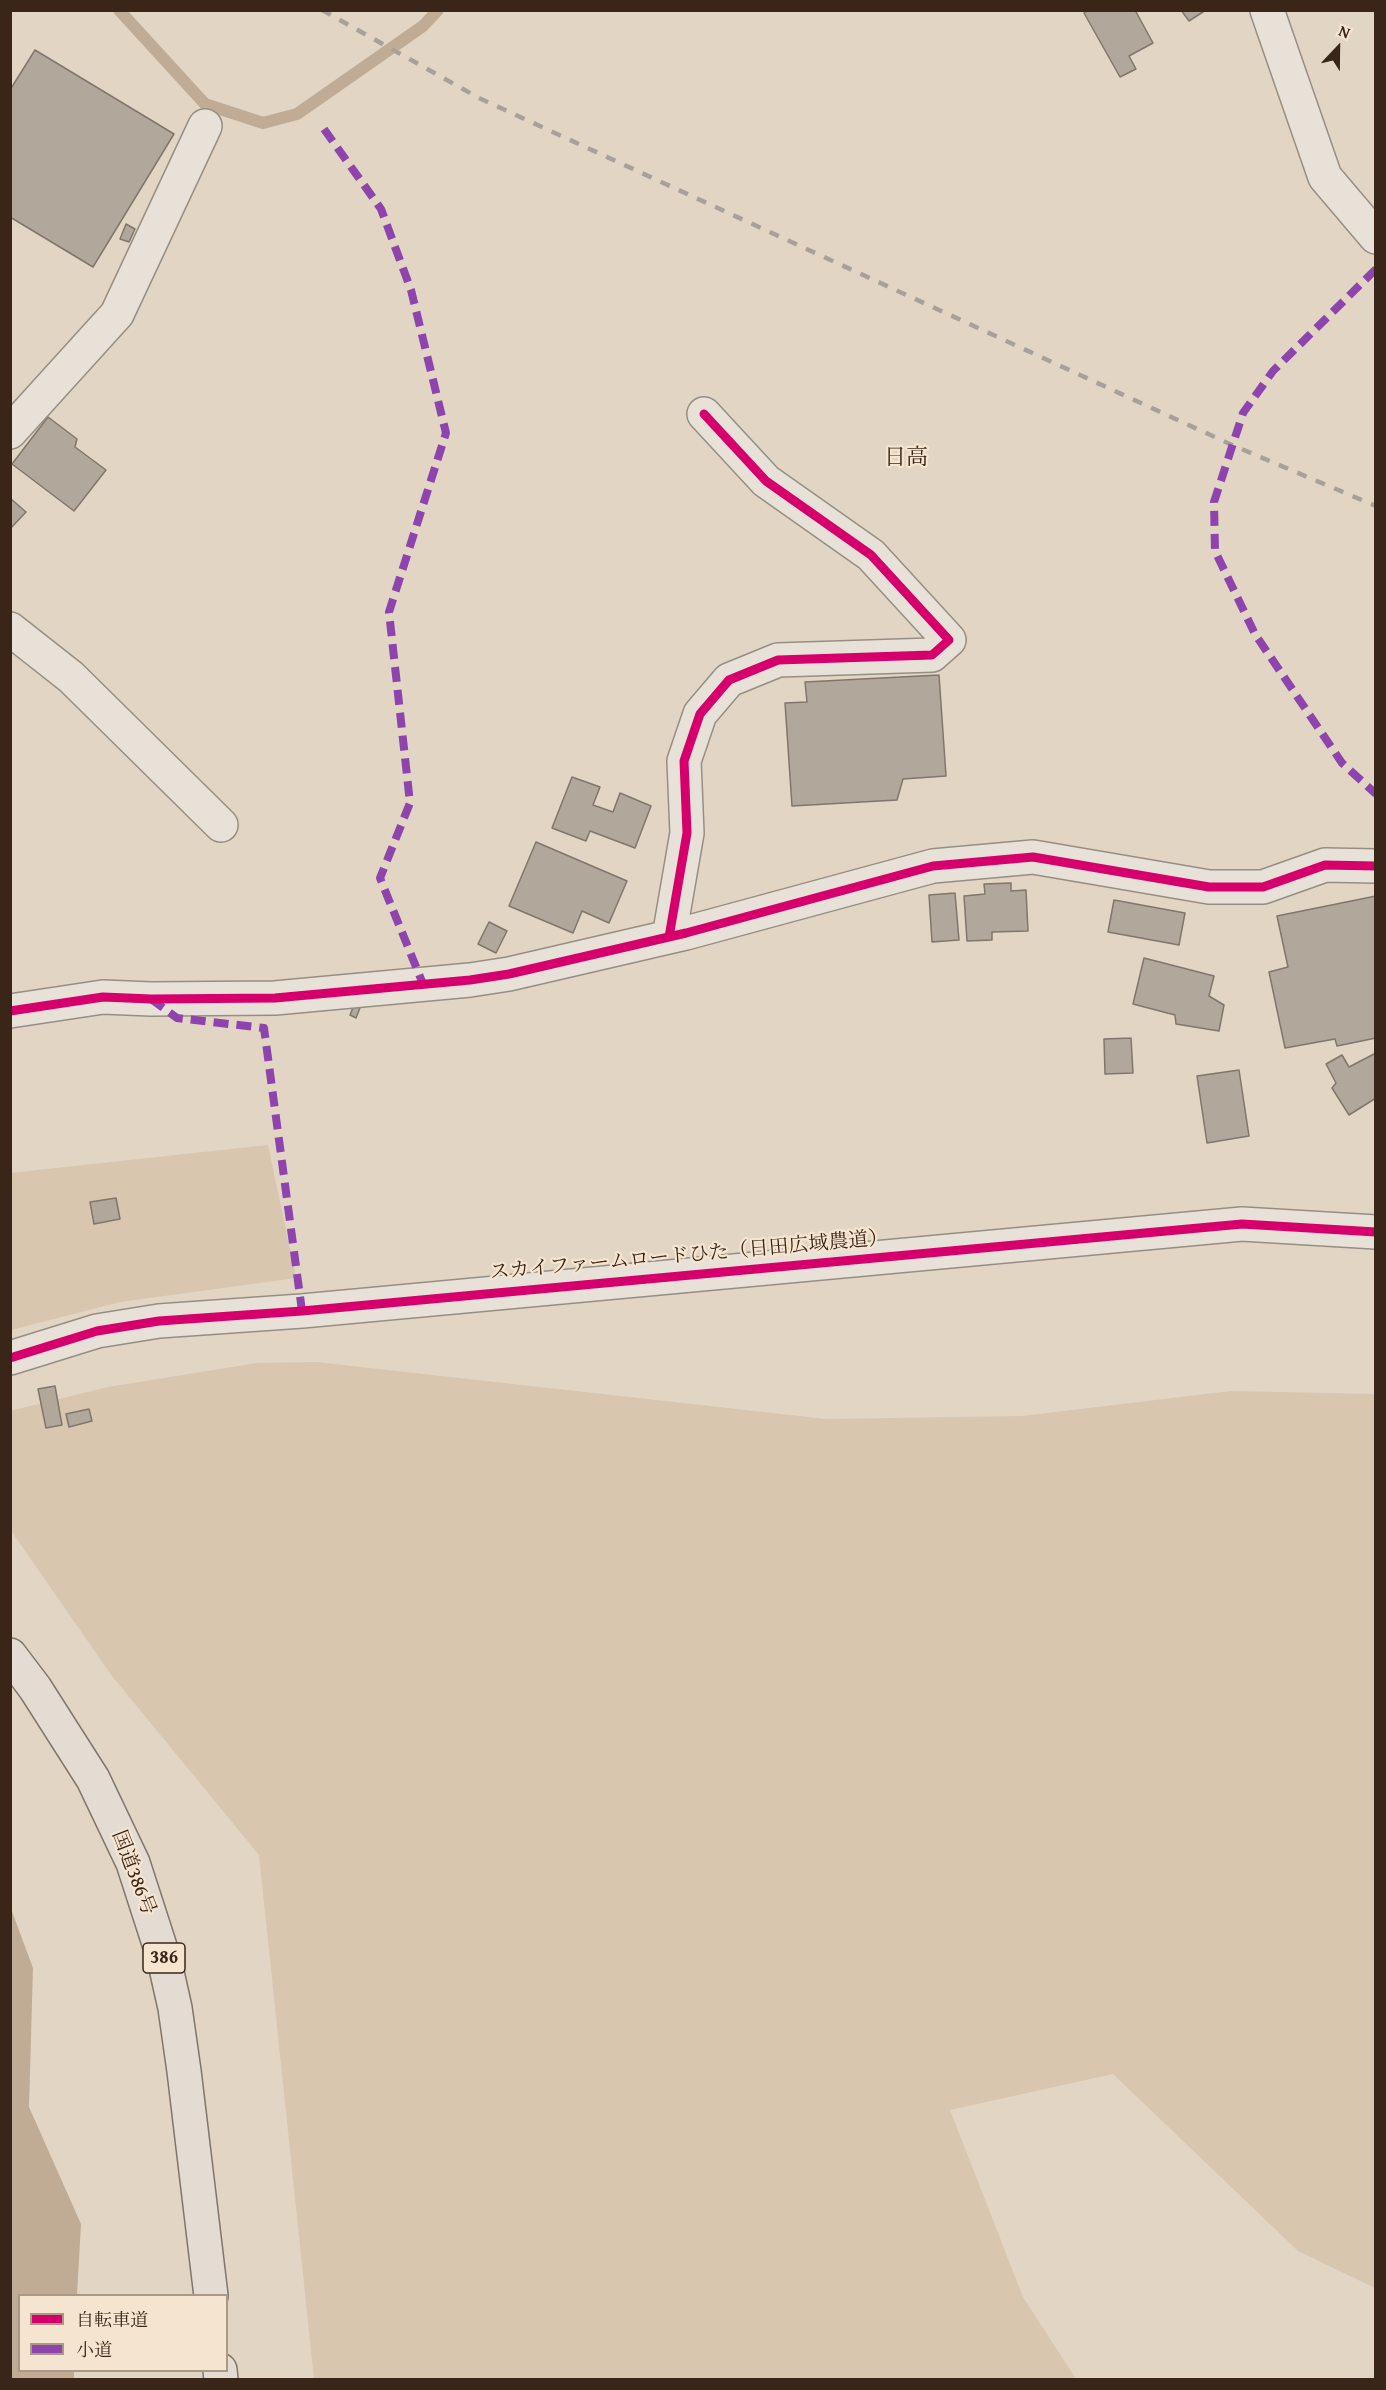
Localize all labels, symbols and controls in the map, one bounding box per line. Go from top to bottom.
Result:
north arrow [1308,18,1368,78]
text: N [1335,18,1354,44]
district label: 日高 [884,445,928,471]
street label: スカイファームロードひた（日田広域農道） [489,1227,889,1285]
street label: 国道386号 [106,1827,160,1919]
road number: 386 [143,1943,185,1973]
legend [18,2294,228,2372]
text: 自転車道 [76,2306,148,2333]
text: 小道 [76,2336,112,2363]

